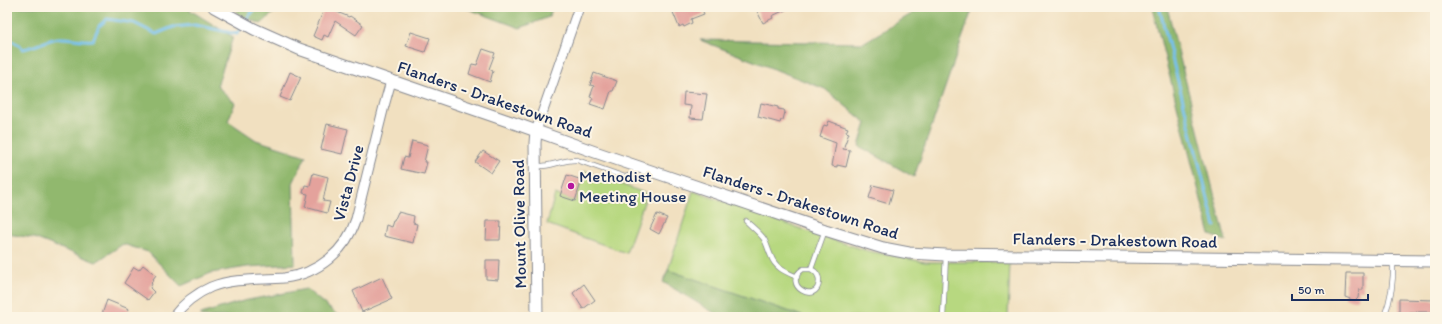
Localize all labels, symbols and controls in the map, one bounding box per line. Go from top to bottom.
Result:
street label: Flanders - Drakestown Road [395,56,596,142]
street label: Vista Drive [328,143,368,223]
street label: Mount Olive Road [508,159,530,289]
street label: Flanders - Drakestown Road [701,161,902,243]
place label: Methodist Meeting House [579,166,686,206]
marker: Methodist Meeting House [566,181,576,191]
street label: Flanders - Drakestown Road [1012,228,1218,252]
scale bar [1292,276,1368,302]
text: 50 m [1298,283,1324,297]

